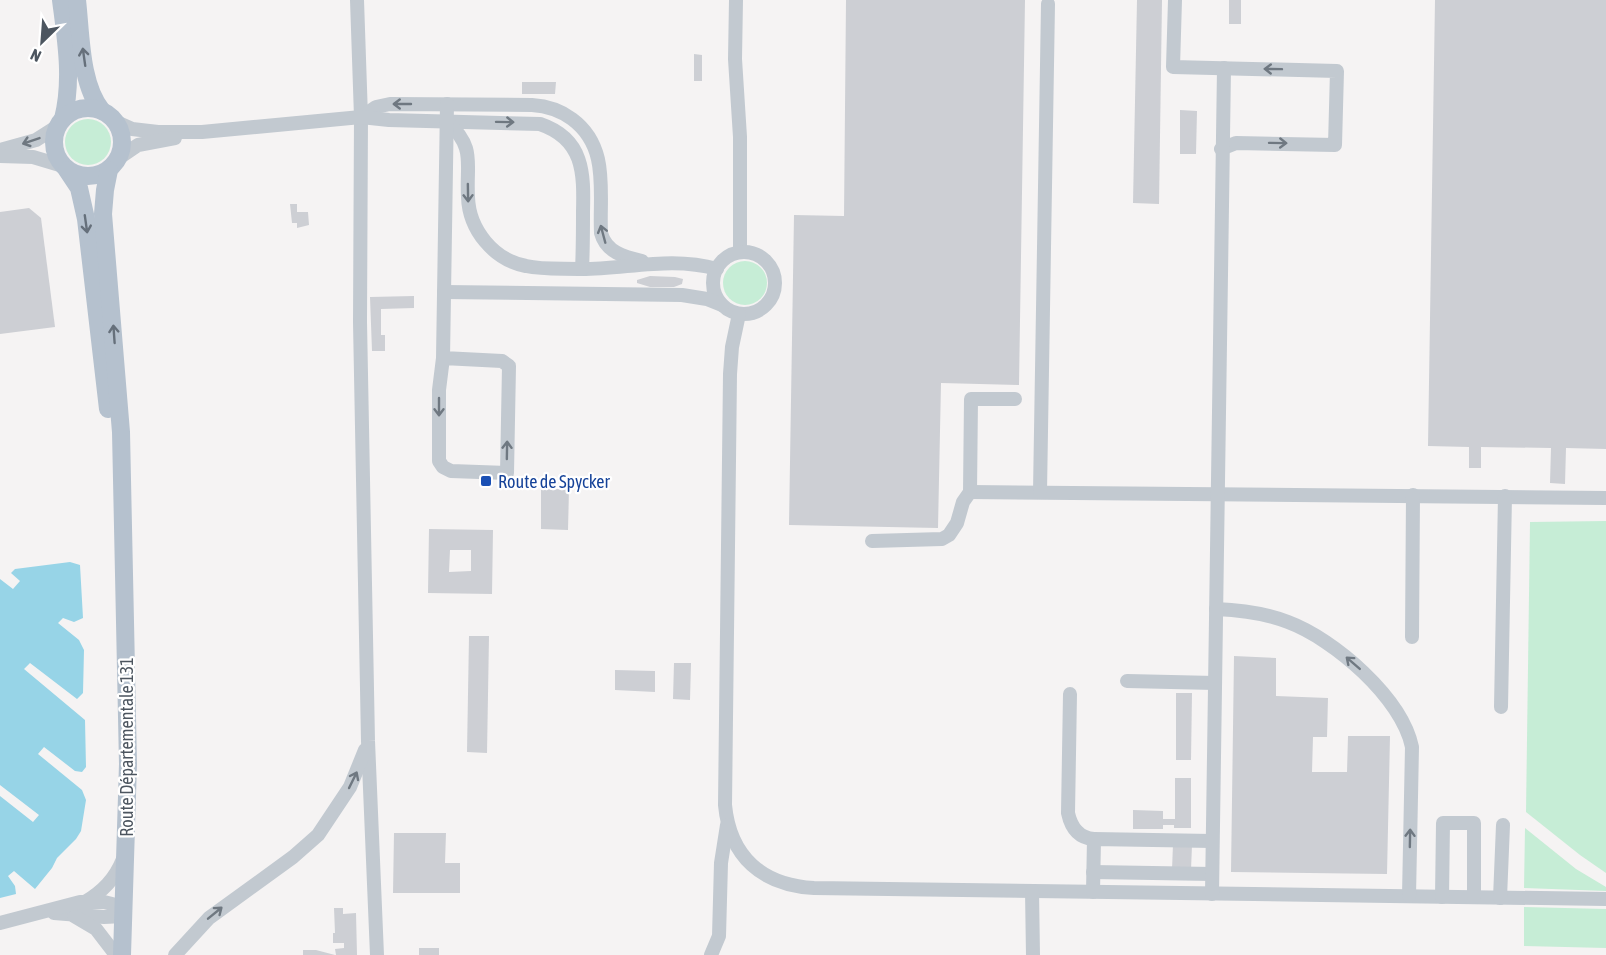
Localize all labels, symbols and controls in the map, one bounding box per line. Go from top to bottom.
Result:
north arrow [12,12,72,72]
text: N [28,45,44,66]
one-way arrow [78,48,89,68]
one-way arrow [1263,64,1283,75]
one-way arrow [393,98,413,110]
one-way arrow [495,116,515,128]
one-way arrow [22,137,41,148]
one-way arrow [1268,138,1288,149]
one-way arrow [462,183,474,203]
one-way arrow [81,214,92,233]
one-way arrow [597,225,608,244]
one-way arrow [108,325,119,345]
one-way arrow [433,397,445,417]
one-way arrow [502,440,513,460]
place label: Route de Spycker [498,471,611,492]
marker: Route de Spycker [479,474,493,488]
one-way arrow [1345,656,1360,670]
street label: Route Départementale 131 [116,657,137,837]
one-way arrow [348,771,360,789]
one-way arrow [1404,828,1416,848]
one-way arrow [207,907,223,920]

